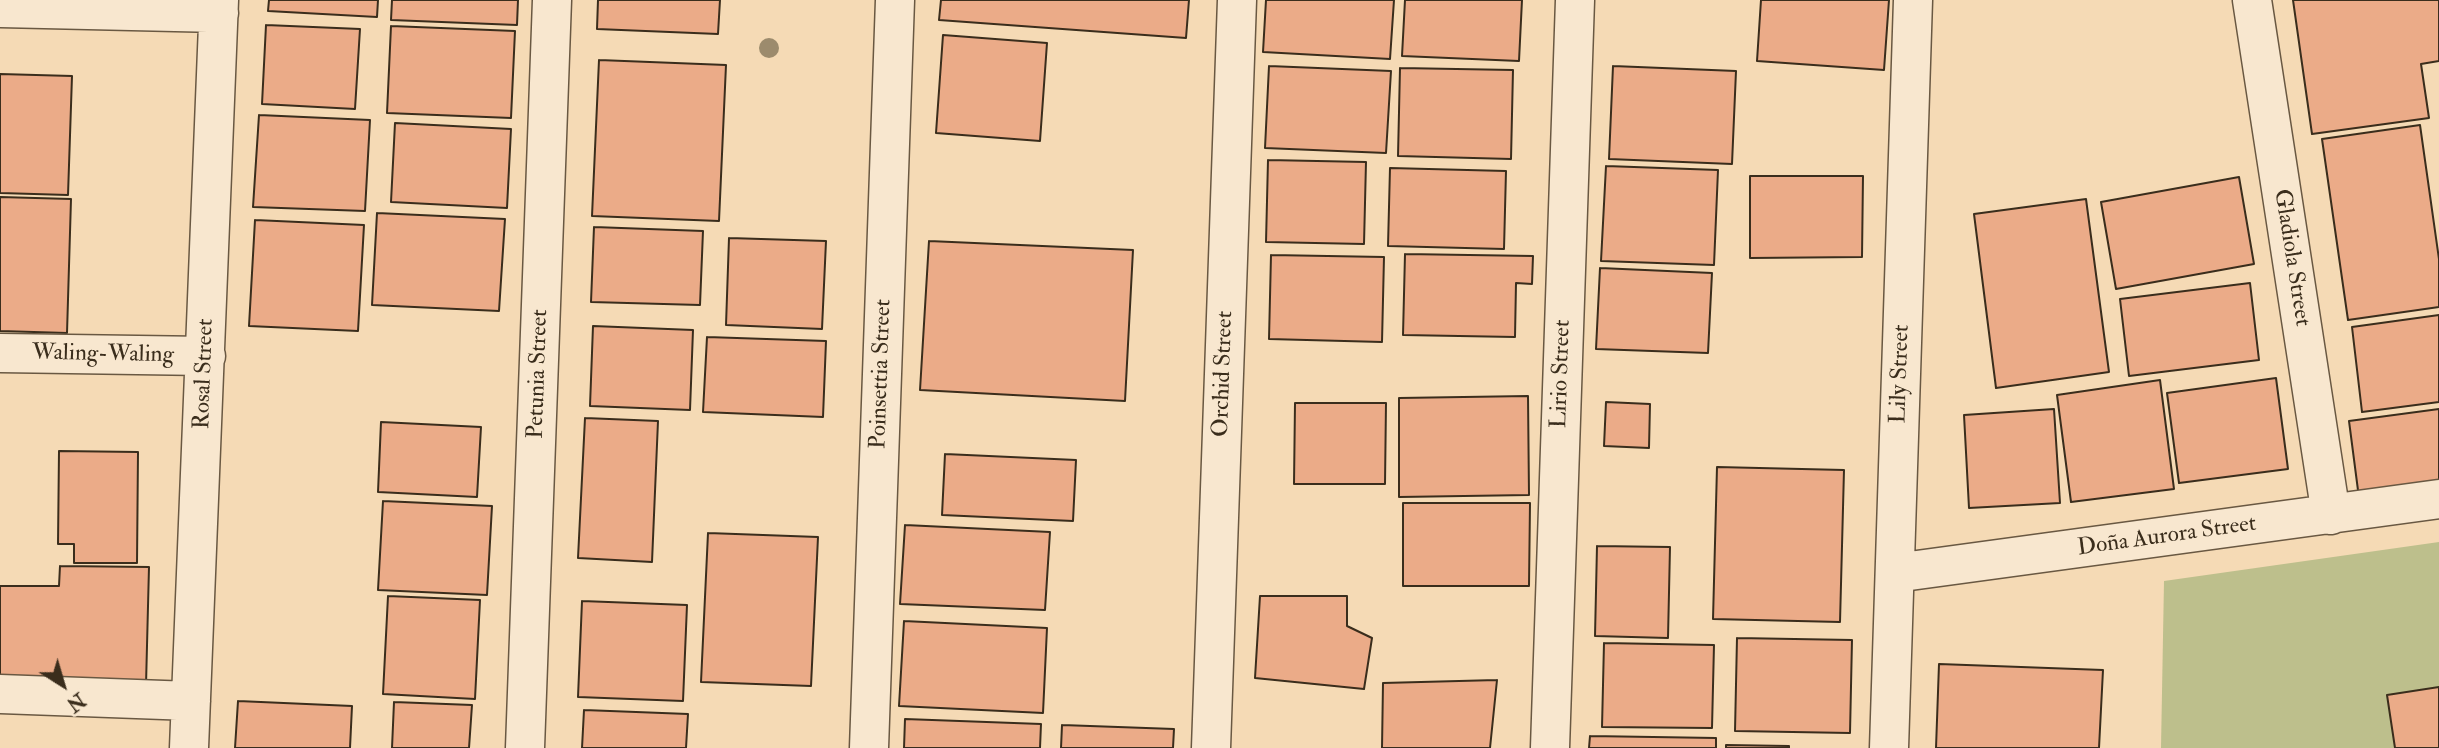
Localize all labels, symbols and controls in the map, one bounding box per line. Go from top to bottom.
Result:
street label: Gladiola Street [2267,187,2315,329]
street label: Poinsettia Street [866,299,898,449]
street label: Petunia Street [523,309,555,439]
street label: Orchid Street [1208,310,1240,438]
street label: Rosal Street [189,318,221,430]
street label: Lirio Street [1546,319,1578,429]
street label: Lily Street [1885,324,1917,424]
street label: Waling-Waling [32,340,174,370]
street label: Doña Aurora Street [2076,511,2258,563]
north arrow [28,650,98,720]
text: N [62,687,90,716]

